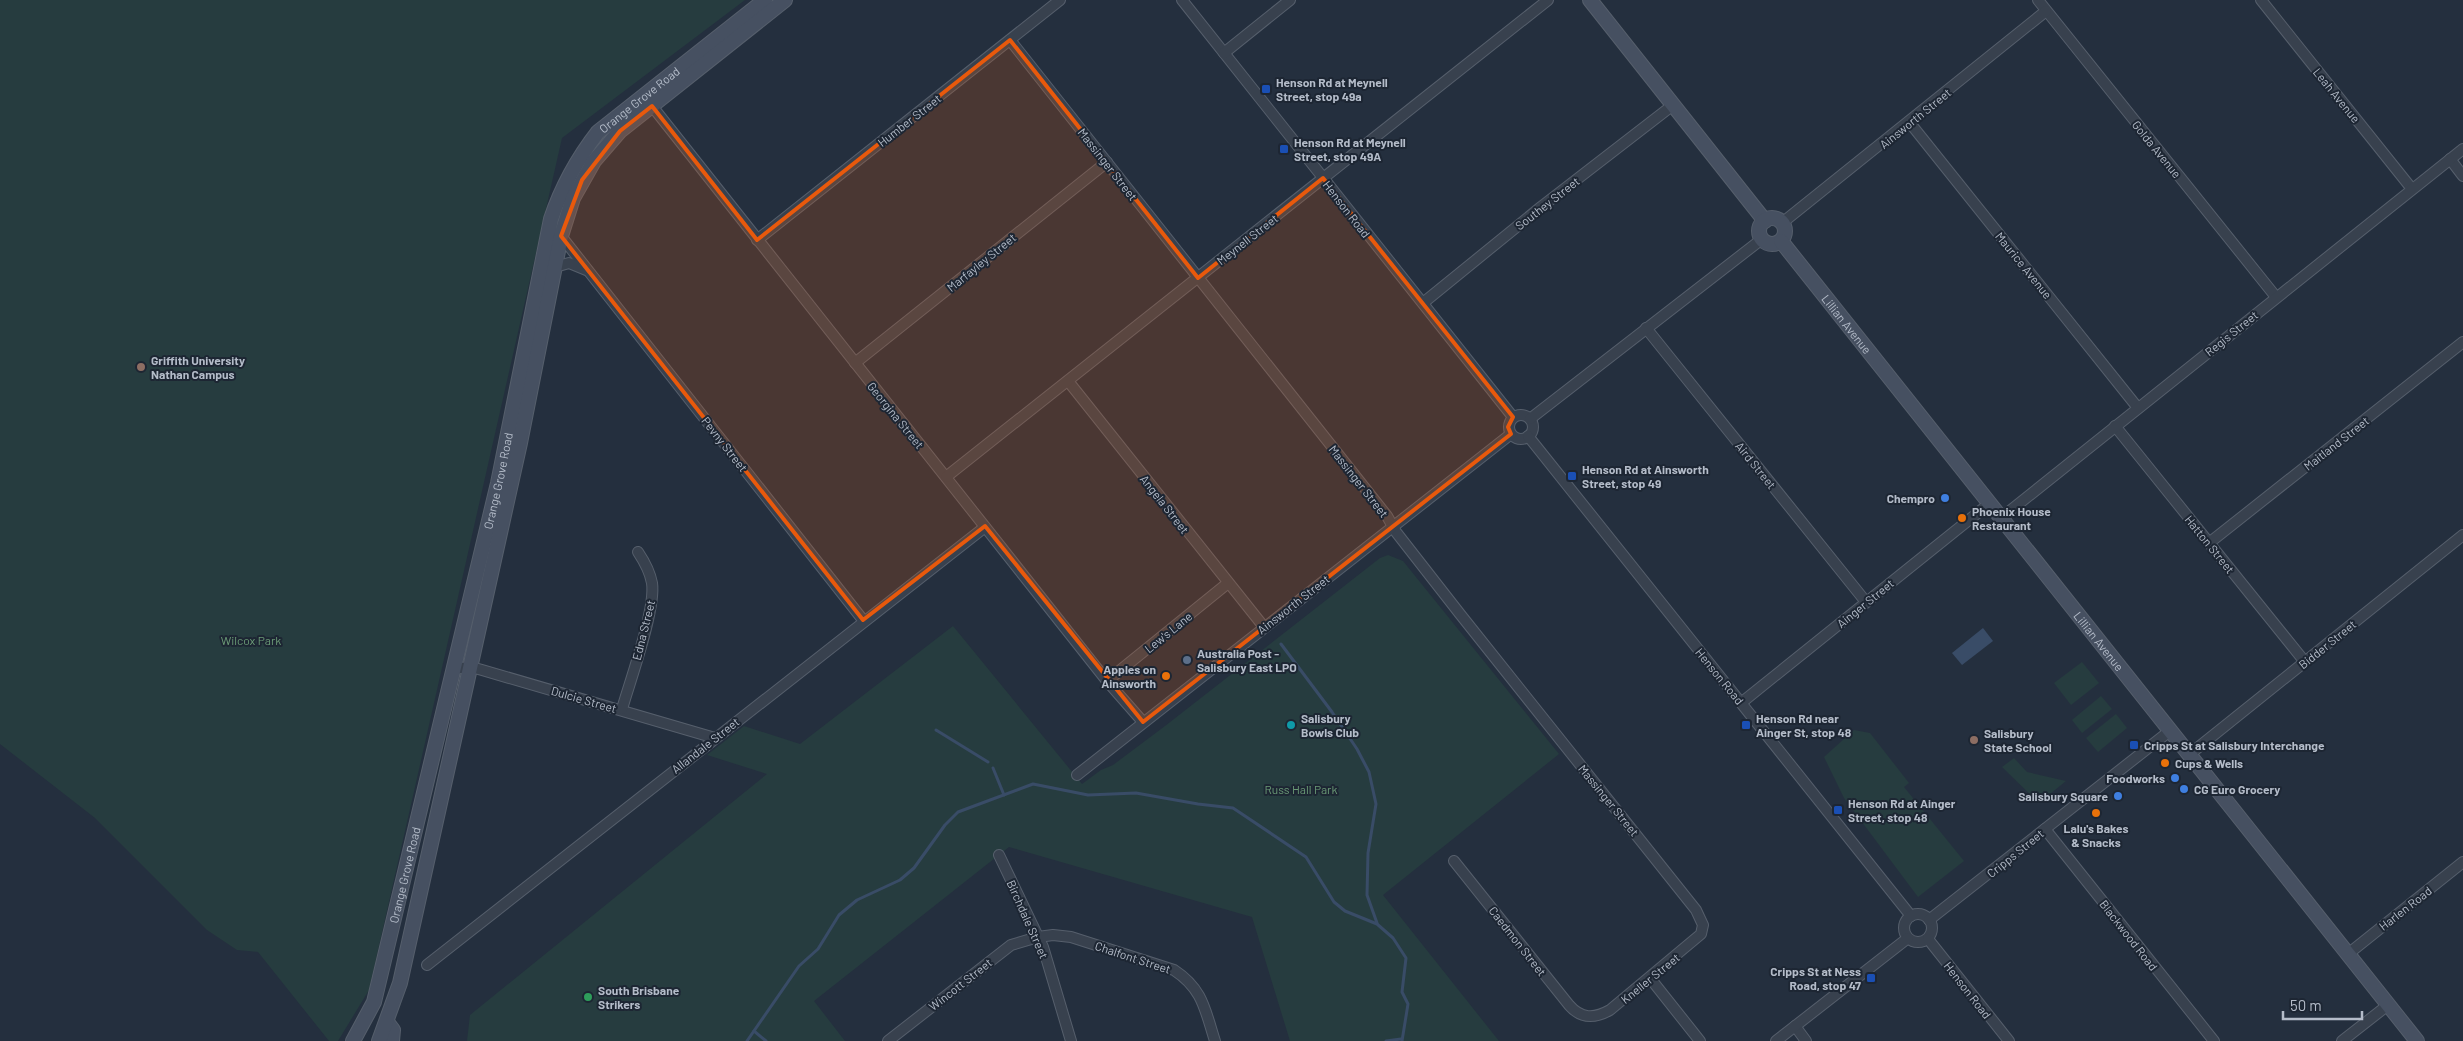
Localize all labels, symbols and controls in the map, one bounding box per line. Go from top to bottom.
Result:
street label: Orange Grove Road [596,63,682,136]
street label: Leah Avenue [2311,65,2363,125]
place label: Henson Rd at Meynell Street, stop 49a [1276,75,1388,103]
marker: Henson Rd at Meynell Street, stop 49a [1260,83,1272,95]
street label: Ainsworth Street [1877,85,1953,151]
street label: Humber Street [875,91,943,149]
street label: Golda Avenue [2130,117,2184,181]
street label: Massinger Street [1075,125,1141,203]
place label: Henson Rd at Meynell Street, stop 49A [1294,135,1406,163]
marker: Henson Rd at Meynell Street, stop 49A [1278,143,1290,155]
street label: Southey Street [1512,174,1582,232]
street label: Henson Road [1320,178,1374,240]
street label: Meynell Street [1214,211,1280,267]
street label: Maurice Avenue [1993,229,2055,301]
street label: Marfayley Street [944,230,1018,294]
street label: Lillian Avenue [1819,292,1875,356]
street label: Regis Street [2202,307,2260,359]
place label: Griffith University Nathan Campus [151,353,245,381]
marker: Griffith University Nathan Campus [135,361,147,373]
street label: Georgina Street [865,379,927,451]
street label: Maitland Street [2301,413,2371,473]
street label: Pevny Street [699,414,751,474]
street label: Orange Grove Road [480,431,515,531]
street label: Aird Street [1733,439,1779,491]
street label: Massinger Street [1326,442,1392,520]
place label: Henson Rd at Ainsworth Street, stop 49 [1582,462,1709,490]
marker: Henson Rd at Ainsworth Street, stop 49 [1566,470,1578,482]
street label: Angela Street [1138,472,1192,536]
place label: Chempro [1887,491,1935,505]
marker: Chempro [1939,492,1951,504]
place label: Phoenix House Restaurant [1972,504,2051,532]
marker: Phoenix House Restaurant [1956,512,1968,524]
street label: Hatton Street [2182,512,2238,576]
street label: Ainsworth Street [1254,571,1332,637]
street label: Ainger Street [1834,576,1896,630]
street label: Edna Street [629,598,657,662]
street label: Lew's Lane [1141,609,1195,655]
street label: Lillian Avenue [2071,609,2127,673]
street label: Bidder Street [2296,617,2358,671]
park label: Wilcox Park [221,633,281,647]
street label: Henson Road [1693,645,1747,707]
place label: Australia Post - Salisbury East LPO [1197,646,1297,674]
marker: Australia Post - Salisbury East LPO [1181,654,1193,666]
place label: Apples on Ainsworth [1101,662,1156,690]
marker: Apples on Ainsworth [1160,670,1172,682]
street label: Dulcie Street [550,683,618,715]
place label: Salisbury Bowls Club [1301,711,1359,739]
place label: Henson Rd near Ainger St, stop 48 [1756,711,1852,739]
street label: Allandale Street [668,714,742,776]
marker: Salisbury Bowls Club [1285,719,1297,731]
marker: Henson Rd near Ainger St, stop 48 [1740,719,1752,731]
place label: Salisbury State School [1984,726,2052,754]
marker: Salisbury State School [1968,734,1980,746]
place label: Cripps St at Salisbury Interchange [2144,738,2325,752]
marker: Cripps St at Salisbury Interchange [2128,739,2140,751]
place label: Cups & Wells [2175,756,2243,770]
marker: Cups & Wells [2159,757,2171,769]
street label: Massinger Street [1576,761,1642,839]
place label: Foodworks [2106,771,2165,785]
marker: Foodworks [2169,772,2181,784]
park label: Russ Hall Park [1264,782,1338,796]
place label: CG Euro Grocery [2194,782,2280,796]
marker: CG Euro Grocery [2178,783,2190,795]
place label: Salisbury Square [2018,789,2108,803]
marker: Salisbury Square [2112,790,2124,802]
place label: Henson Rd at Ainger Street, stop 48 [1848,796,1956,824]
marker: Henson Rd at Ainger Street, stop 48 [1832,804,1844,816]
marker: Lalu's Bakes & Snacks [2090,807,2102,819]
place label: Lalu's Bakes & Snacks [2064,821,2128,849]
street label: Orange Grove Road [386,825,423,924]
street label: Cripps Street [1984,826,2046,880]
street label: Birchdale Street [1004,878,1052,960]
street label: Harlen Road [2376,883,2434,933]
street label: Blackwood Road [2097,897,2161,973]
street label: Caedmon Street [1487,903,1549,979]
street label: Chalfont Street [1093,938,1173,976]
street label: Kneller Street [1618,950,1682,1006]
street label: Wincott Street [926,955,994,1013]
street label: Henson Road [1941,959,1995,1021]
place label: Cripps St at Ness Road, stop 47 [1770,964,1861,992]
marker: Cripps St at Ness Road, stop 47 [1865,972,1877,984]
place label: South Brisbane Strikers [598,983,680,1011]
scale bar [2283,988,2362,1020]
marker: South Brisbane Strikers [582,991,594,1003]
text: 50 m [2290,996,2322,1014]

